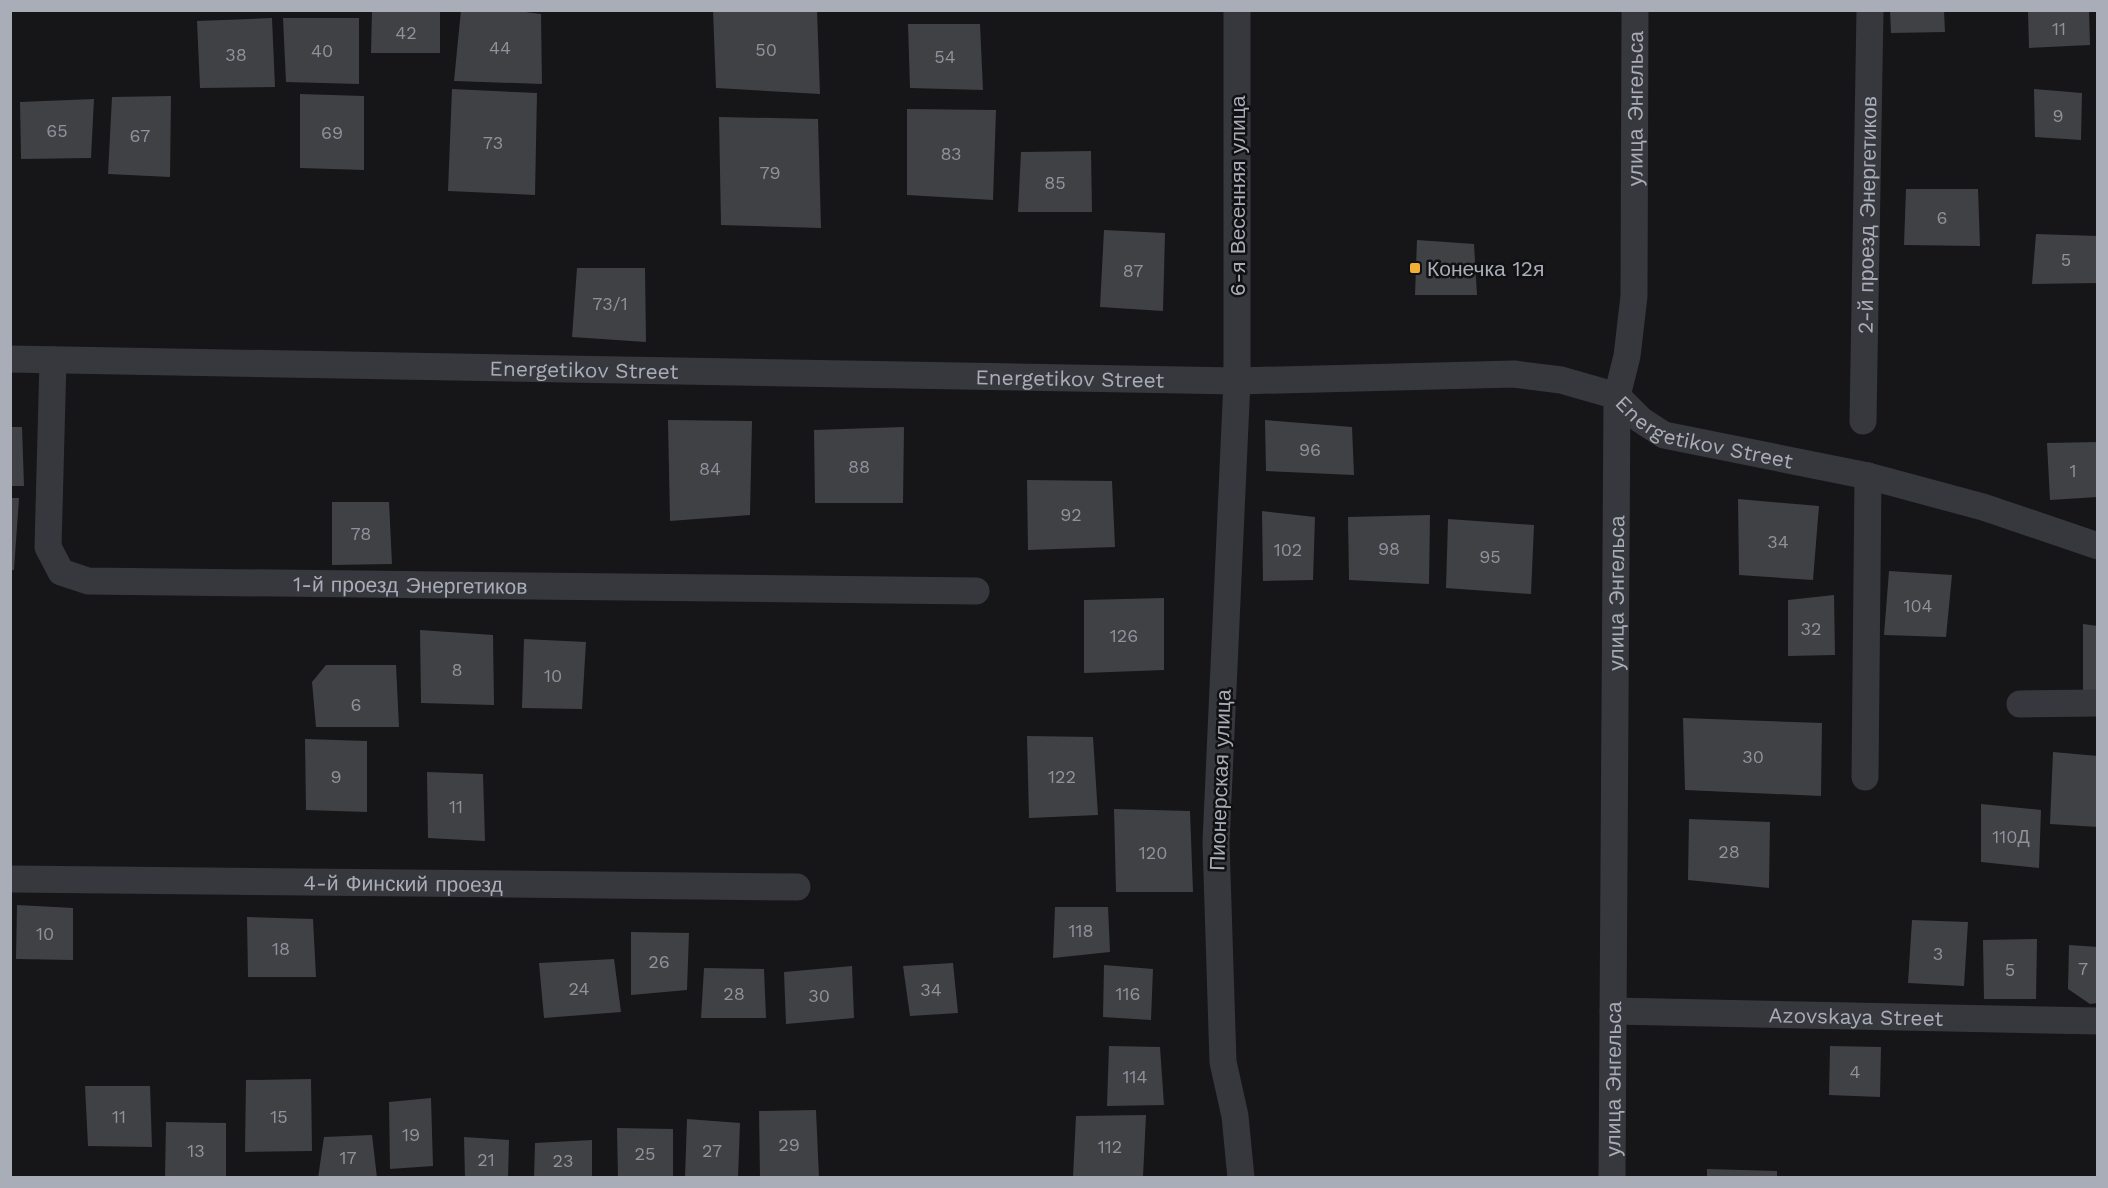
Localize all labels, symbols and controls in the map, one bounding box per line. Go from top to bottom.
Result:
house number: 11 [2052,18,2066,39]
house number: 42 [395,22,417,43]
street label: улица Энгельса [1622,31,1647,186]
house number: 44 [489,37,511,58]
house number: 50 [755,39,777,60]
house number: 40 [311,40,333,61]
house number: 38 [225,44,247,65]
house number: 54 [934,46,956,67]
street label: 6-я Весенняя улица [1225,95,1250,296]
street label: 2-й проезд Энергетиков [1852,96,1881,334]
house number: 9 [2052,105,2064,126]
house number: 65 [46,120,68,141]
house number: 69 [321,122,343,143]
house number: 67 [130,125,150,146]
house number: 73 [483,132,503,153]
house number: 83 [940,143,962,164]
house number: 79 [759,162,781,183]
house number: 85 [1044,172,1066,193]
house number: 6 [1937,207,1947,228]
house number: 5 [2061,249,2071,270]
place label: Конечка 12я [1427,256,1544,281]
house number: 87 [1123,260,1143,281]
marker: Конечка 12я [1408,261,1422,275]
house number: 73/1 [592,293,628,314]
street label: Energetikov Street [489,355,679,383]
street label: Energetikov Street [975,364,1165,392]
street label: Energetikov Street [1611,390,1795,473]
house number: 96 [1299,439,1321,460]
house number: 88 [848,456,870,477]
house number: 84 [699,458,721,479]
house number: 1 [2069,460,2077,481]
house number: 92 [1060,504,1082,525]
street label: улица Энгельса [1603,515,1629,671]
house number: 78 [351,523,371,544]
house number: 34 [1767,531,1789,552]
house number: 98 [1378,538,1400,559]
house number: 102 [1274,539,1302,560]
house number: 95 [1479,546,1501,567]
street label: 1-й проезд Энергетиков [293,571,528,598]
house number: 104 [1903,595,1933,616]
house number: 32 [1801,618,1822,639]
house number: 126 [1110,625,1138,646]
house number: 8 [451,659,463,680]
house number: 10 [544,665,562,686]
street label: Пионерская улица [1204,689,1236,871]
house number: 6 [351,694,361,715]
house number: 30 [1742,746,1764,767]
house number: 9 [330,766,342,787]
house number: 122 [1048,766,1076,787]
house number: 11 [449,796,463,817]
house number: 110Д [1992,826,2030,847]
house number: 28 [1718,841,1740,862]
house number: 120 [1139,842,1167,863]
street label: 4-й Финский проезд [303,869,503,897]
house number: 118 [1068,920,1094,941]
house number: 10 [36,923,54,944]
house number: 18 [272,938,290,959]
house number: 3 [1933,943,1943,964]
house number: 26 [648,951,670,972]
house number: 7 [2078,958,2088,979]
house number: 5 [2005,959,2015,980]
house number: 24 [569,978,589,999]
house number: 34 [920,979,942,1000]
house number: 28 [723,983,745,1004]
house number: 116 [1116,983,1140,1004]
house number: 30 [808,985,830,1006]
street label: улица Энгельса [1600,1001,1626,1157]
street label: Azovskaya Street [1768,1002,1944,1030]
house number: 4 [1850,1061,1861,1082]
house number: 114 [1122,1066,1148,1087]
house number: 11 [112,1106,126,1127]
house number: 15 [270,1106,288,1127]
house number: 19 [402,1124,420,1145]
house number: 29 [778,1134,800,1155]
house number: 112 [1098,1136,1122,1157]
house number: 13 [187,1140,205,1161]
house number: 27 [702,1140,722,1161]
house number: 25 [635,1143,655,1164]
house number: 17 [339,1147,357,1168]
house number: 21 [477,1149,495,1170]
house number: 23 [553,1150,574,1171]

